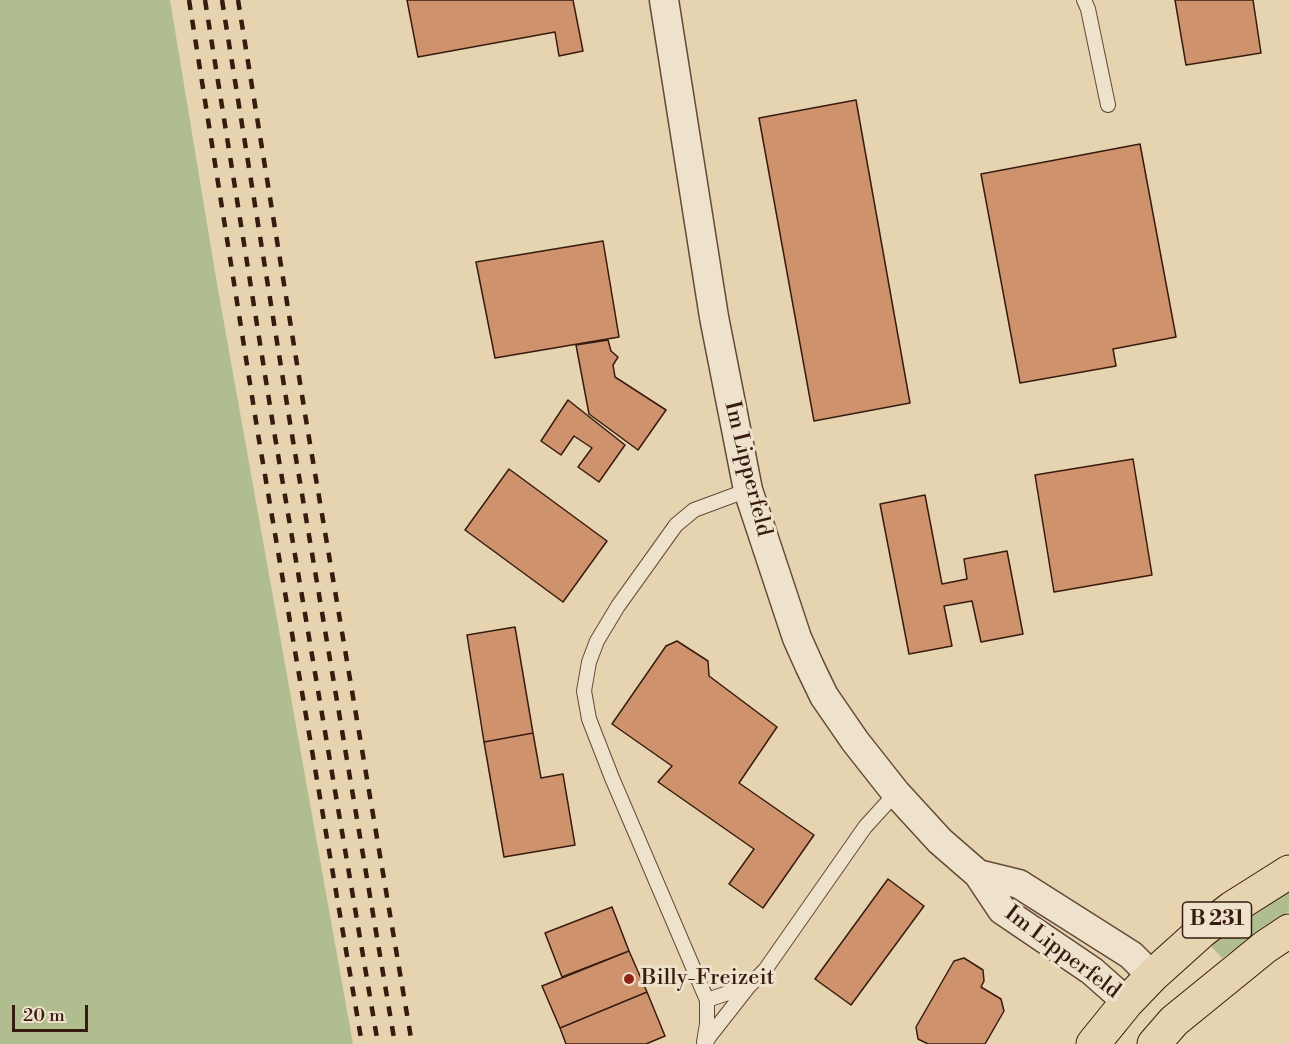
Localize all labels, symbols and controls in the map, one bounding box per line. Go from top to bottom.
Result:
street label: Im Lipperfeld [717,399,777,539]
street label: Im Lipperfeld [999,901,1125,1005]
road number: B 231 [1182,902,1252,938]
place label: Billy-Freizeit [641,966,774,992]
marker: Billy-Freizeit [622,972,636,986]
scale bar [15,993,92,1031]
text: 20 m [23,1004,65,1027]

